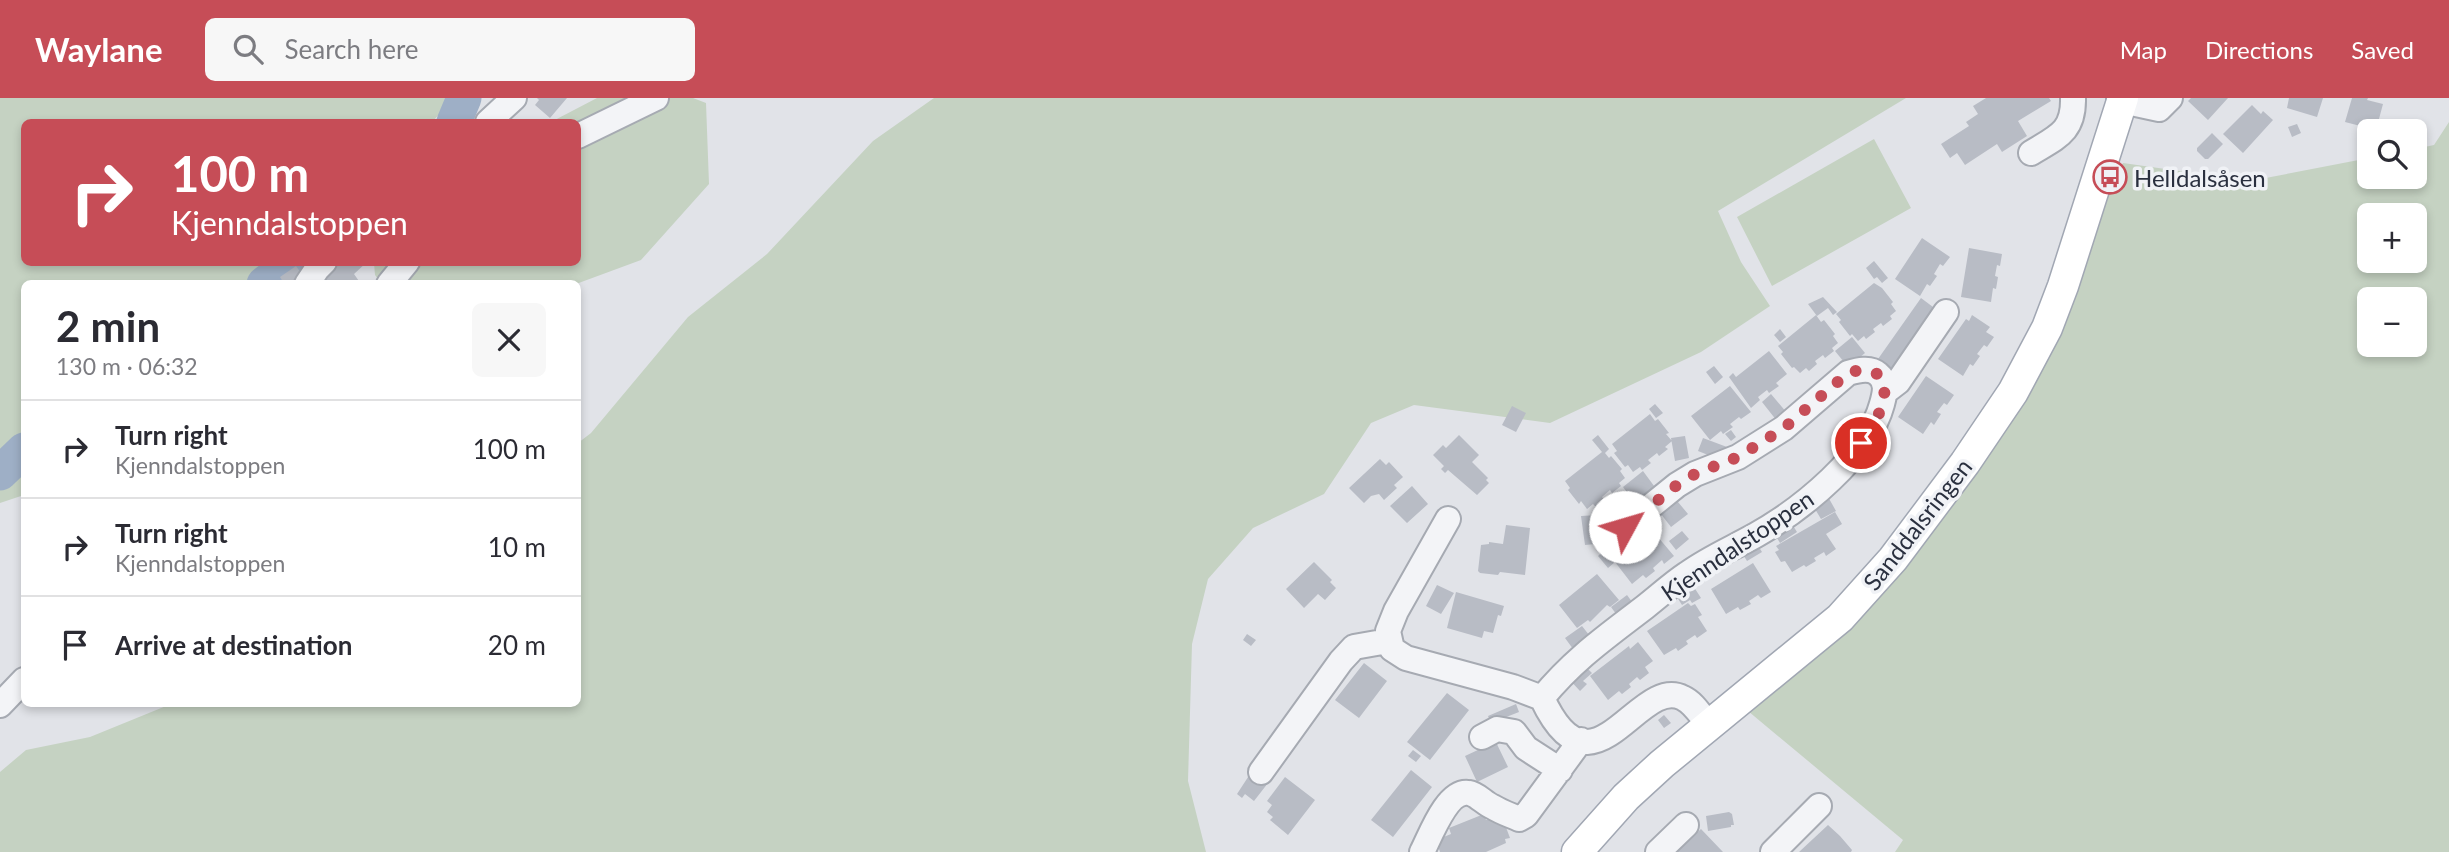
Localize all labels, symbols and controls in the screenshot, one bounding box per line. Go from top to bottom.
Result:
search box [205,18,695,81]
text: Waylane [35,29,163,69]
icon: search [229,30,267,68]
text: Search here [285,33,419,65]
text: Map [2120,35,2167,64]
text: Directions [2205,35,2313,64]
text: Saved [2351,35,2414,64]
map controls [2357,119,2427,357]
button: search [2357,119,2427,189]
text: 100 m [171,144,309,202]
icon: right [56,147,147,238]
bus stop icon: Helldalsåsen [2091,158,2129,196]
place label: Helldalsåsen [2134,163,2266,192]
text: Kjenndalstoppen [171,203,408,242]
button: + [2357,203,2427,273]
button: − [2357,287,2427,357]
text: 2 min [56,301,160,351]
button: close [472,303,546,377]
text: 130 m · 06:32 [56,352,198,380]
pin [1831,413,1891,473]
text: Turn right [115,419,228,451]
icon: arrive [1842,424,1880,462]
icon: right [56,430,94,468]
text: 100 m [473,433,546,465]
text: Kjenndalstoppen [115,451,285,479]
street label: Sanddalsringen [1857,452,1977,596]
street label: Kjenndalstoppen [1655,483,1819,607]
position arrow [1588,490,1662,564]
text: Turn right [115,517,228,549]
icon: right [56,528,94,566]
text: 10 m [488,531,546,563]
text: Kjenndalstoppen [115,549,285,577]
icon: arrive [56,626,94,664]
text: Arrive at destination [115,629,352,661]
text: 20 m [488,629,546,661]

